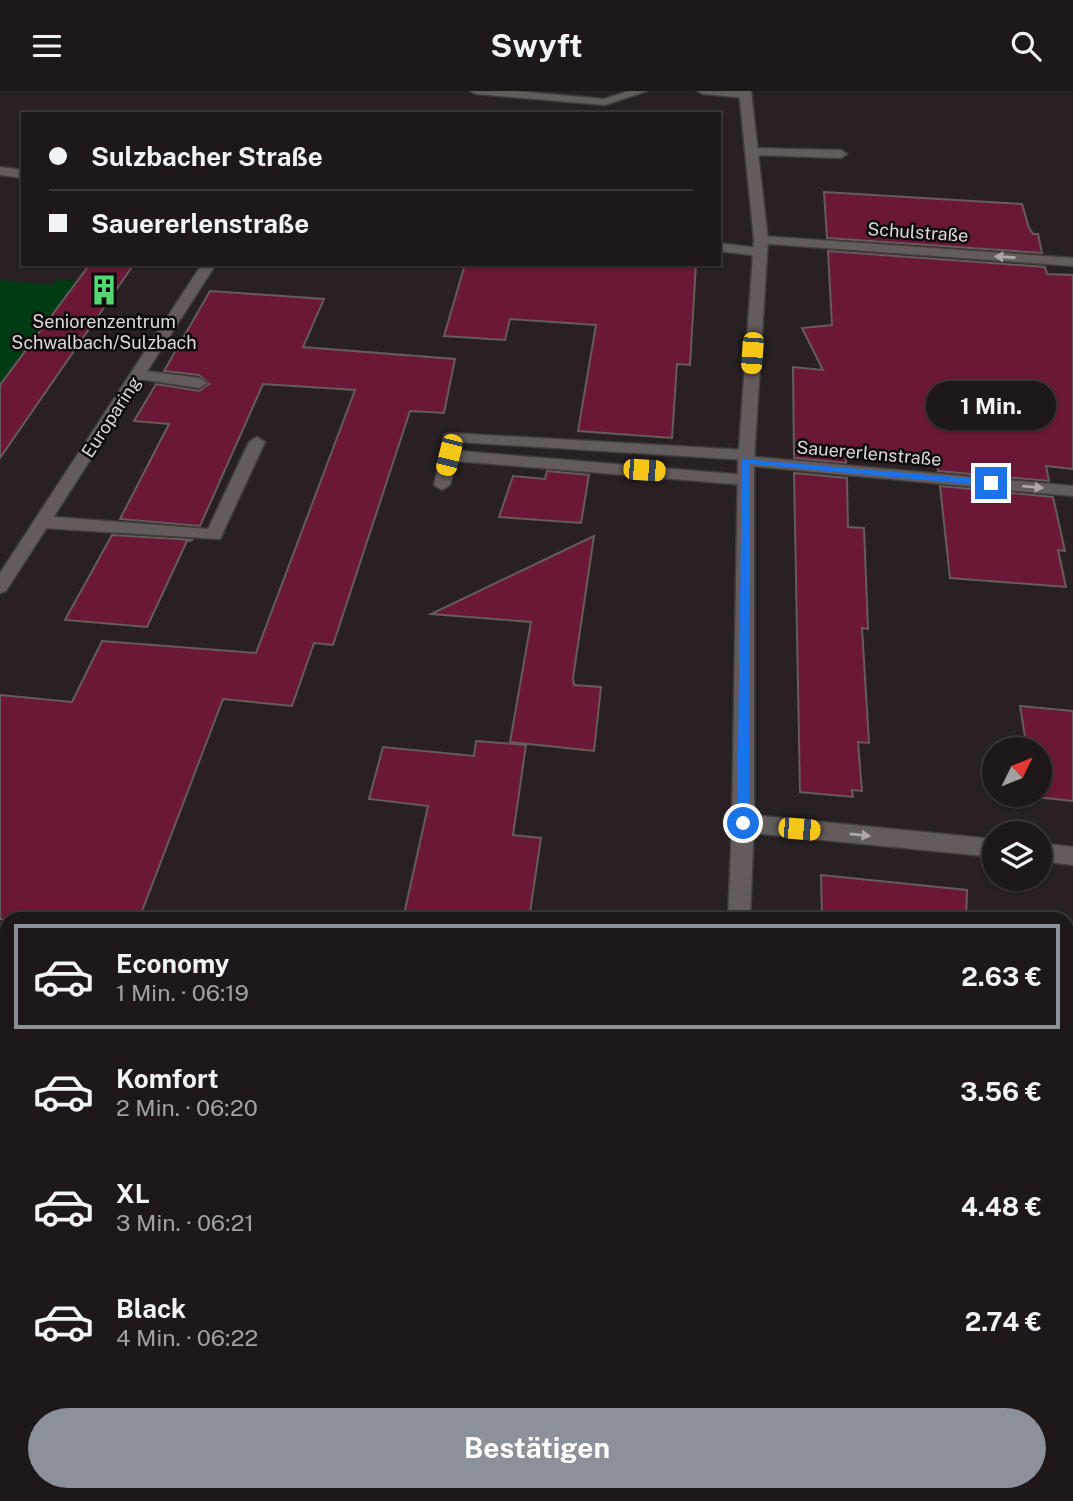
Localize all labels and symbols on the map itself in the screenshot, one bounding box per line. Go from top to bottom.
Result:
street label: Schulstraße [867,218,969,246]
one-way arrow [994,251,1016,262]
building icon: Seniorenzentrum Schwalbach/Sulzbach [87,273,121,307]
place label: Seniorenzentrum Schwalbach/Sulzbach [11,311,197,353]
car [741,331,764,375]
street label: Europaring [77,373,145,461]
callout: 1 Min. [926,381,1056,431]
car [434,432,465,478]
street label: Sauererlenstraße [796,436,942,470]
car [623,458,666,482]
route end [975,467,1007,499]
one-way arrow [1022,482,1044,493]
north arrow [982,737,1052,807]
route start [727,807,759,839]
car [778,817,821,841]
one-way arrow [849,829,871,840]

